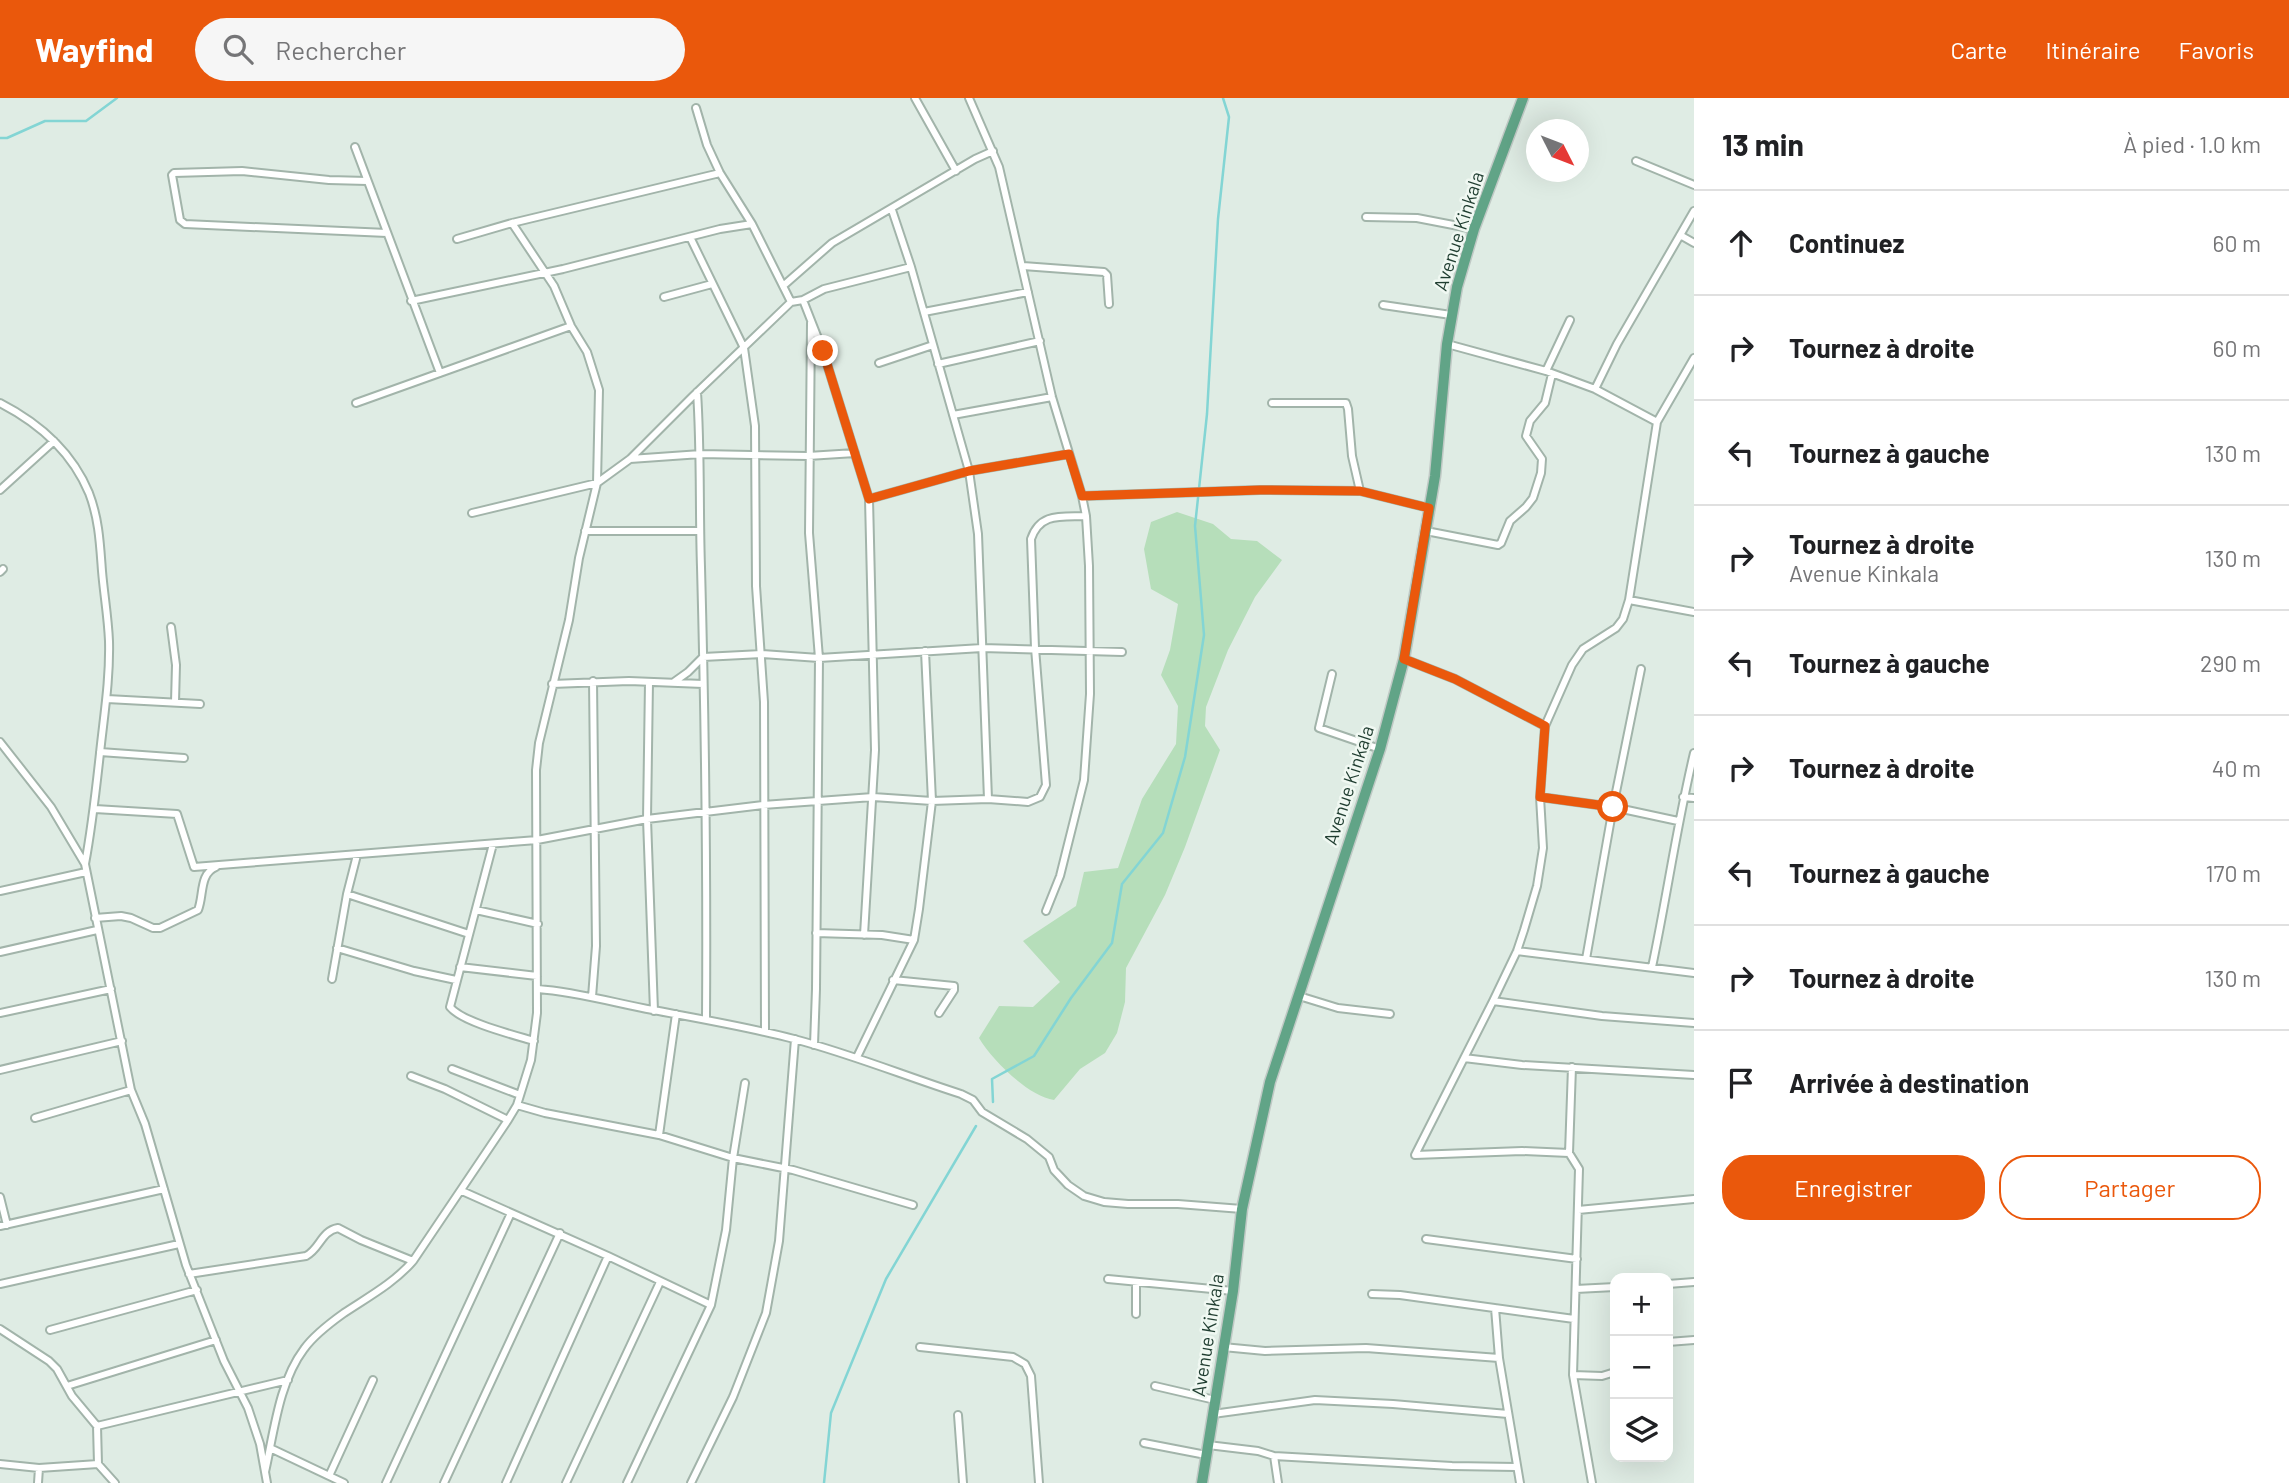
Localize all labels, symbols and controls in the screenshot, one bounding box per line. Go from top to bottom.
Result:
search box [195,18,685,81]
text: Wayfind [35,29,153,69]
icon: search [219,30,257,68]
text: Rechercher [275,34,406,65]
text: Carte [1951,35,2007,64]
text: Itinéraire [2045,35,2141,64]
text: Favoris [2179,35,2254,64]
north arrow [1526,119,1589,182]
text: 13 min [1722,126,1804,162]
text: À pied · 1.0 km [2123,130,2261,158]
street label: Avenue Kinkala [1428,168,1488,294]
icon: ahead [1722,224,1760,262]
text: Continuez [1789,227,1905,258]
text: 60 m [2213,229,2261,257]
icon: right [1722,329,1760,367]
text: Tournez à droite [1789,332,1974,363]
text: 60 m [2213,334,2261,362]
route end [807,335,838,366]
icon: left [1722,434,1760,472]
text: Tournez à gauche [1789,437,1990,468]
text: 130 m [2204,439,2261,467]
text: Tournez à droite [1789,528,1974,559]
icon: right [1722,539,1760,577]
text: 130 m [2204,544,2261,572]
text: Avenue Kinkala [1789,559,1939,587]
icon: left [1722,644,1760,682]
text: Tournez à gauche [1789,647,1990,678]
text: 290 m [2200,649,2261,677]
street label: Avenue Kinkala [1318,722,1378,848]
icon: right [1722,749,1760,787]
text: Tournez à droite [1789,752,1974,783]
text: 40 m [2212,754,2261,782]
route start [1597,791,1628,822]
icon: left [1722,854,1760,892]
text: Tournez à gauche [1789,857,1990,888]
text: 170 m [2205,859,2261,887]
icon: right [1722,959,1760,997]
text: Tournez à droite [1789,962,1974,993]
text: 130 m [2204,964,2261,992]
icon: arrive [1722,1064,1760,1102]
text: Arrivée à destination [1789,1067,2029,1098]
button: Enregistrer [1722,1155,1985,1220]
button: Partager [1999,1155,2261,1220]
street label: Avenue Kinkala [1186,1272,1228,1398]
map controls [1610,1273,1673,1462]
button: + [1610,1273,1673,1336]
button: − [1610,1336,1673,1399]
button: layers [1610,1399,1673,1462]

